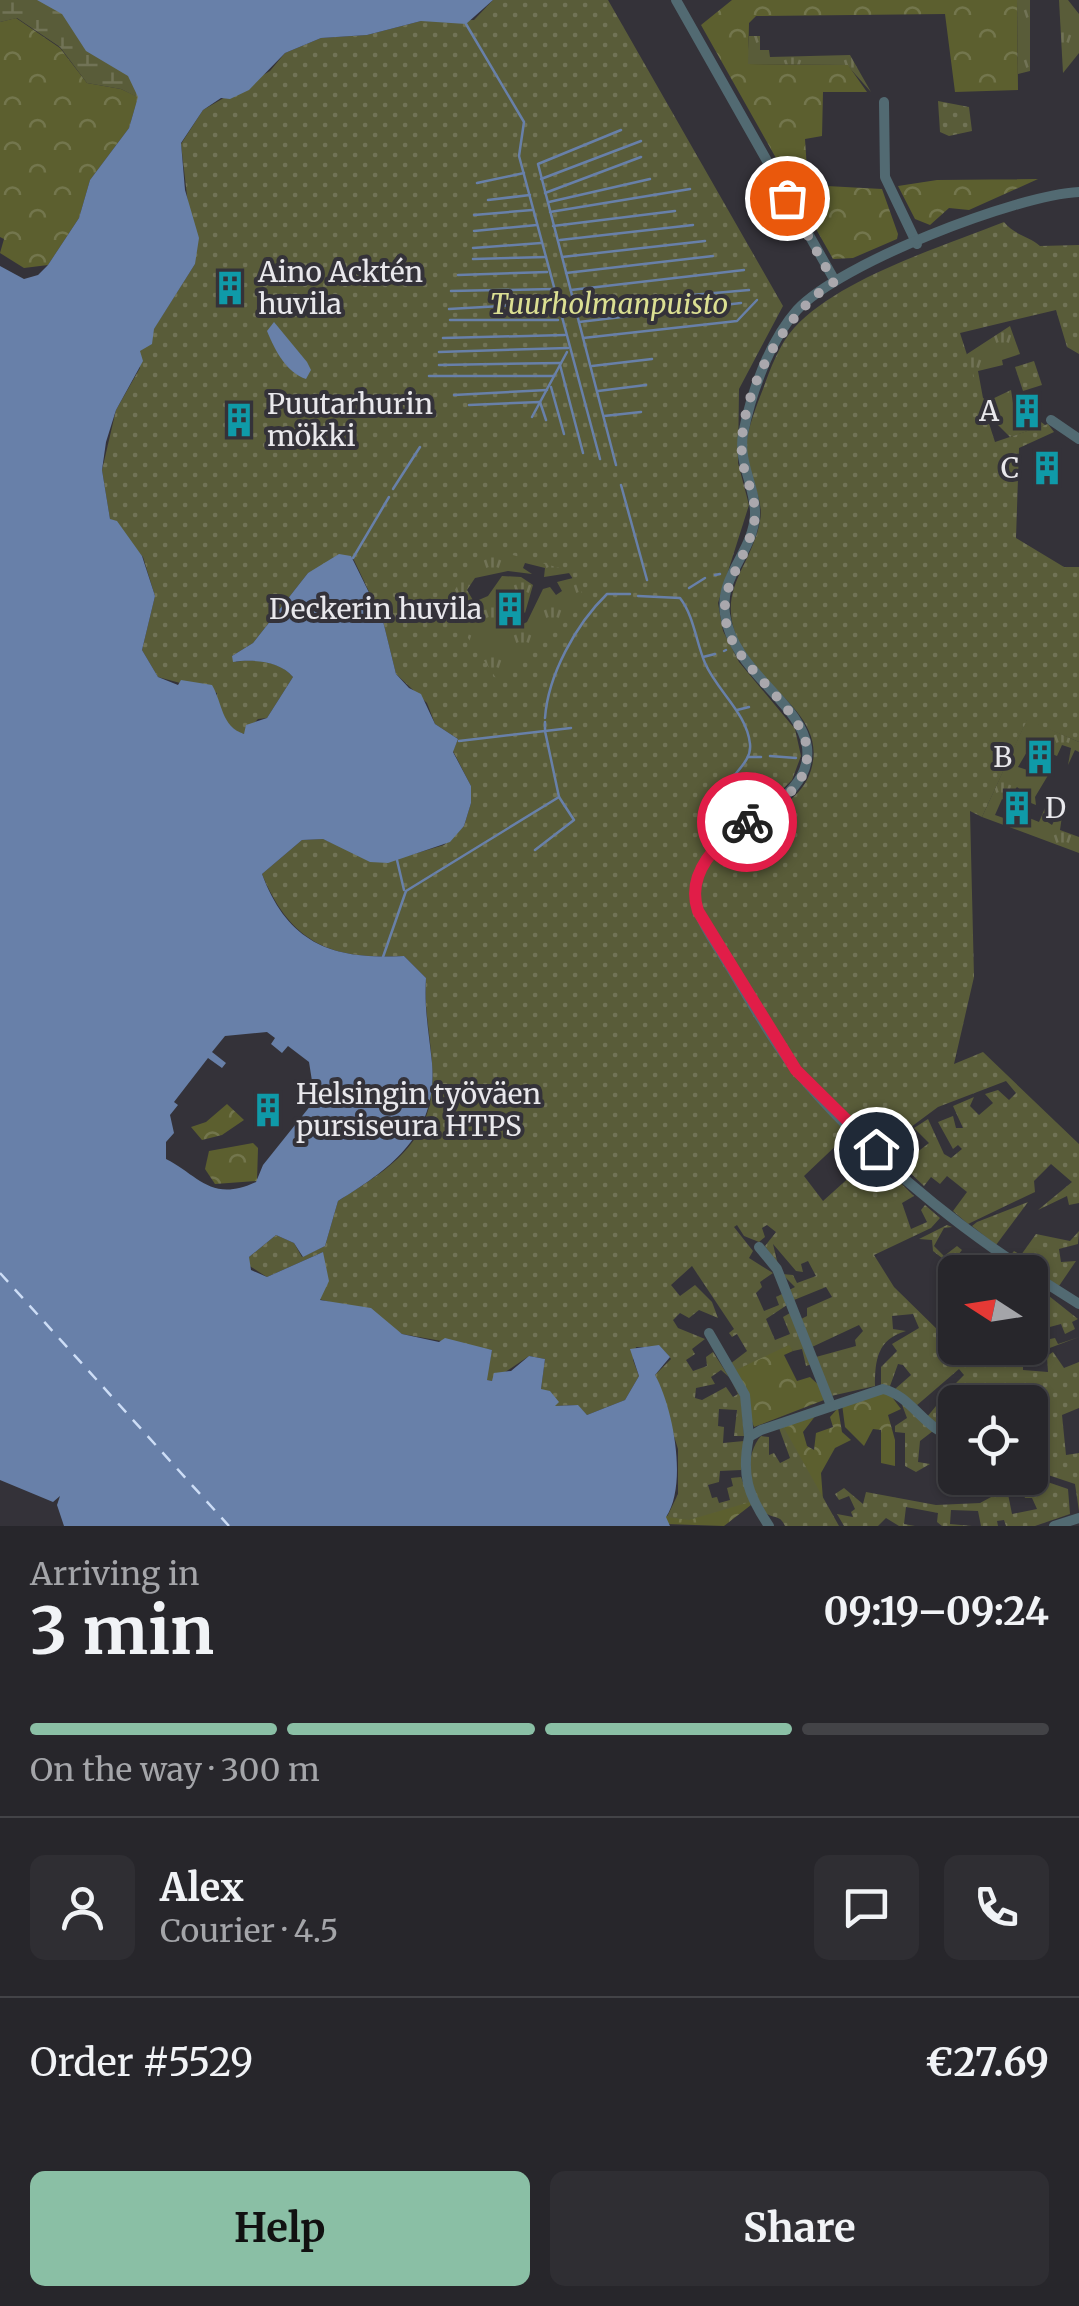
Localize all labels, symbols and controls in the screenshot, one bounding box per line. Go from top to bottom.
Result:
pin [745,156,830,241]
icon: bag [760,171,815,226]
place label: Aino Acktén huvila [257,254,423,322]
building icon: Aino Acktén huvila [211,269,249,307]
park label: Tuurholmanpuisto [490,286,728,322]
place label: Puutarhurin mökki [267,386,433,454]
building icon: A [1008,392,1046,430]
place label: A [978,393,999,429]
building icon: Puutarhurin mökki [220,401,258,439]
building icon: C [1028,449,1066,487]
place label: C [1001,450,1019,486]
building icon: Deckerin huvila [491,590,529,628]
place label: Deckerin huvila [269,591,482,627]
building icon: B [1021,738,1059,776]
place label: B [993,739,1012,775]
courier [697,772,797,872]
building icon: D [998,789,1036,827]
place label: D [1045,790,1066,826]
icon: bike [720,795,775,850]
place label: Helsingin työväen pursiseura HTPS [296,1076,541,1144]
building icon: Helsingin työväen pursiseura HTPS [249,1091,287,1129]
pin [834,1107,919,1192]
icon: home [849,1122,904,1177]
north arrow [938,1255,1048,1365]
map controls [938,1255,1048,1495]
button: locate [938,1385,1048,1495]
text: Arriving in [30,1554,199,1594]
text: 09:19–09:24 [823,1588,1049,1635]
text: 3 min [30,1590,214,1672]
text: On the way · 300 m [30,1750,320,1790]
button: person [30,1855,135,1960]
button: chat [814,1855,919,1960]
button: phone [944,1855,1049,1960]
text: Alex [160,1864,244,1911]
text: Courier · 4.5 [160,1911,338,1951]
text: Order #5529 [30,2039,253,2086]
text: €27.69 [925,2039,1049,2086]
button: Help [30,2171,530,2286]
button: Share [550,2171,1049,2286]

